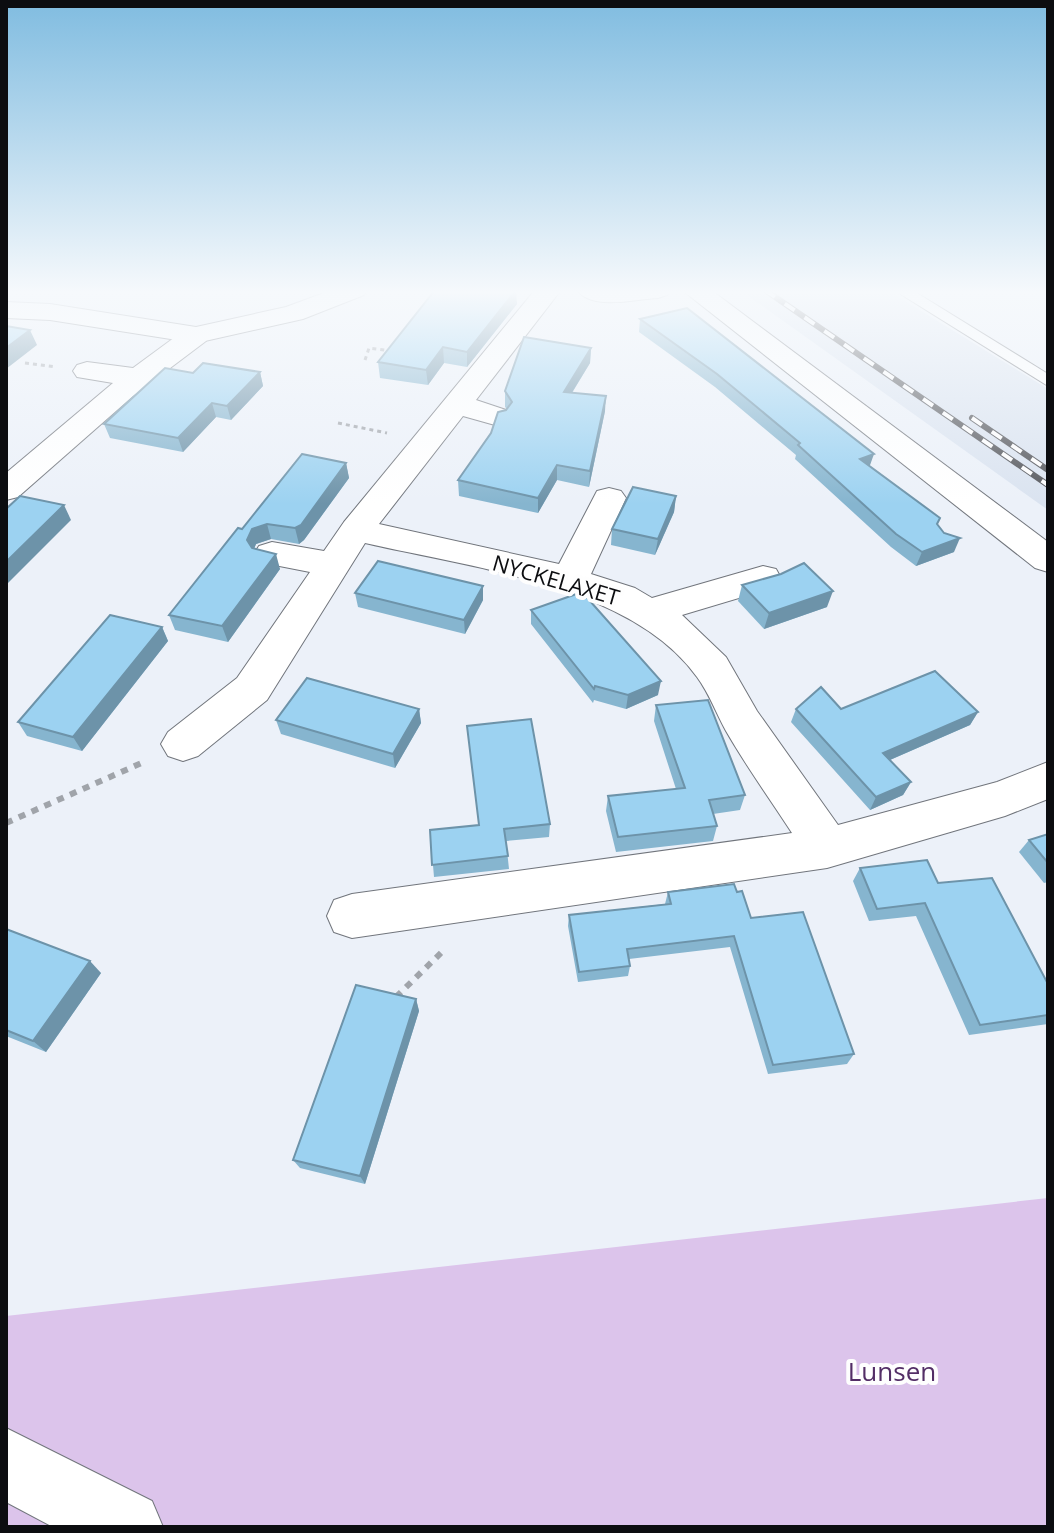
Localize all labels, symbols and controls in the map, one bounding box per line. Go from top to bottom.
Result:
street label: NYCKELAXET [489,547,623,611]
park label: Lunsen [848,1353,936,1389]

